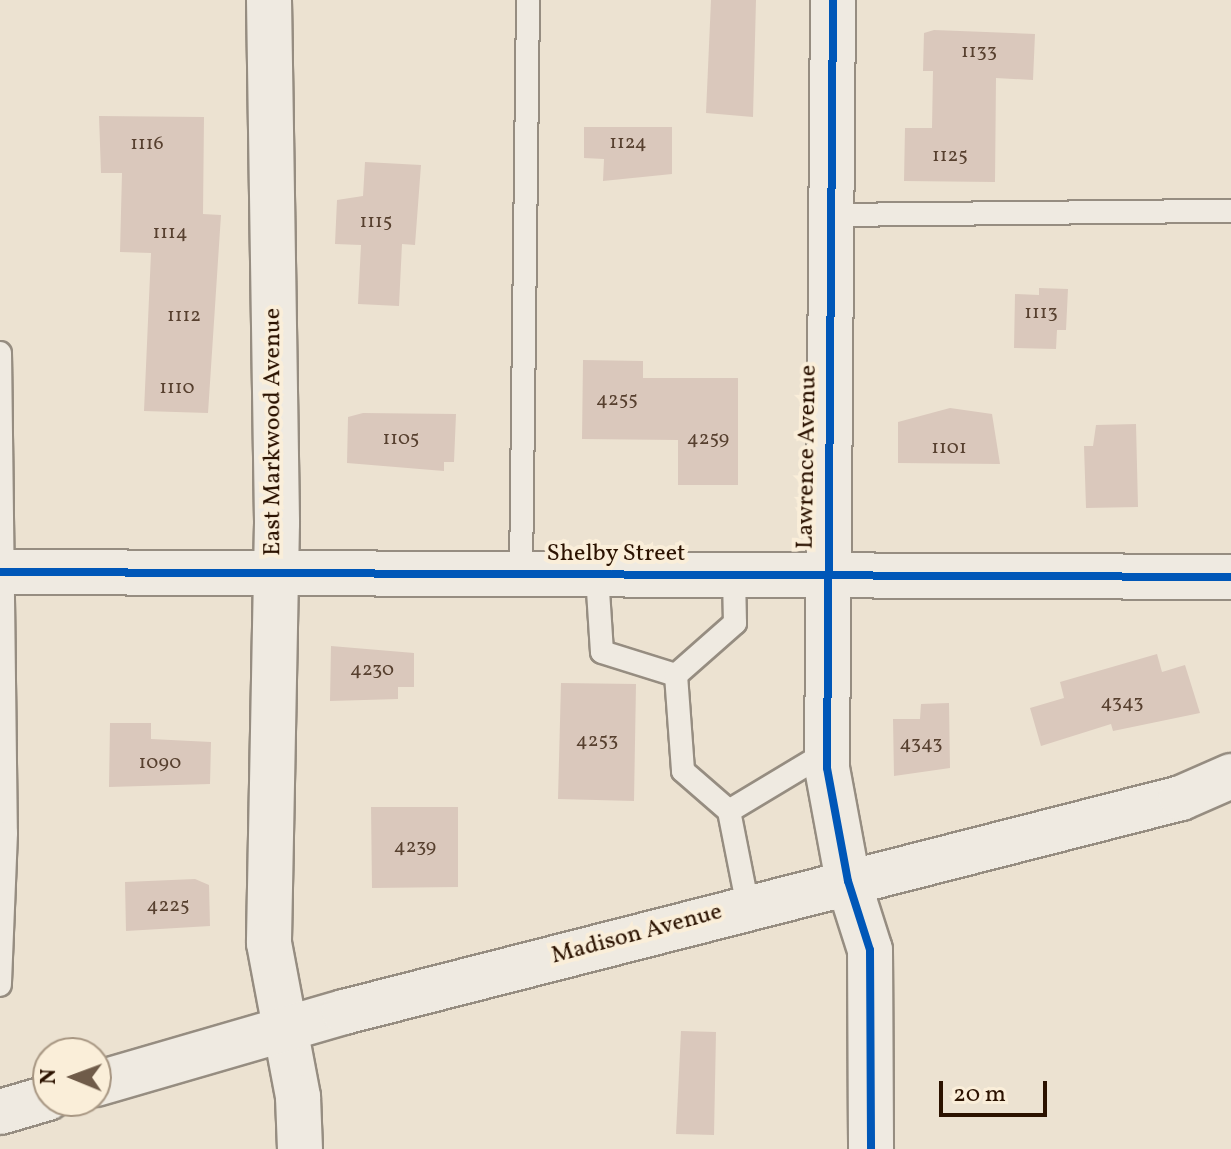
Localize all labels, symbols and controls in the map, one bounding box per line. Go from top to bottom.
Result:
house number: 1133 [961,40,997,64]
house number: 1124 [609,131,647,155]
house number: 1116 [130,132,164,156]
house number: 1125 [932,144,968,168]
house number: 1115 [360,210,392,234]
house number: 1114 [152,221,188,245]
house number: 1113 [1024,301,1058,325]
house number: 1112 [167,304,201,328]
street label: East Markwood Avenue [260,308,288,556]
street label: Lawrence Avenue [792,365,824,549]
house number: 1110 [159,376,195,400]
house number: 4255 [596,388,638,412]
house number: 1105 [383,427,419,451]
house number: 4259 [687,427,729,451]
house number: 1101 [931,436,967,460]
street label: Shelby Street [546,541,686,569]
house number: 4230 [350,658,394,682]
house number: 4343 [1101,691,1143,715]
house number: 4253 [576,729,618,753]
house number: 4343 [900,732,942,756]
house number: 1090 [139,751,181,775]
house number: 4239 [394,835,436,859]
house number: 4225 [146,894,190,918]
street label: Madison Avenue [548,898,726,972]
north arrow [32,1037,112,1117]
scale bar [943,1065,1051,1115]
text: N [34,1068,65,1085]
text: 20 m [953,1078,1006,1112]

